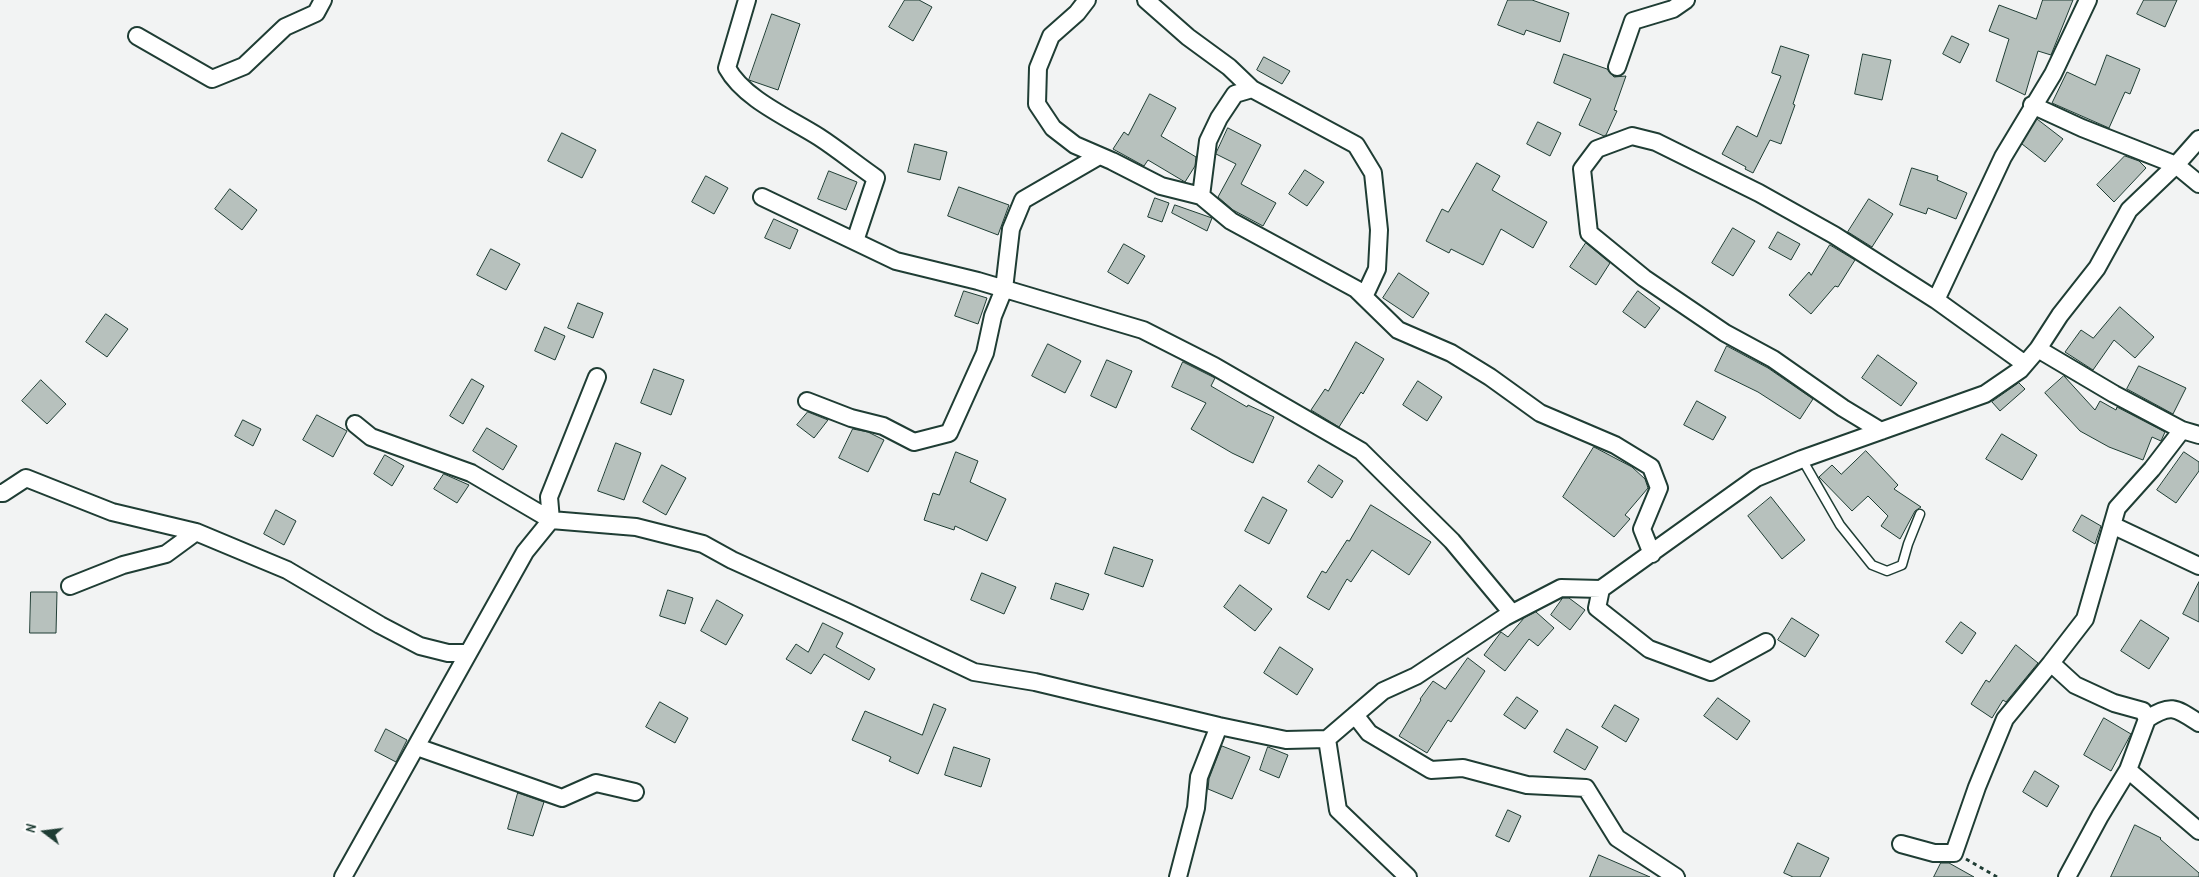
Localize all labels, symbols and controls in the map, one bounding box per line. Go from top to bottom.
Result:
north arrow [20,807,70,857]
text: N [20,822,40,834]

